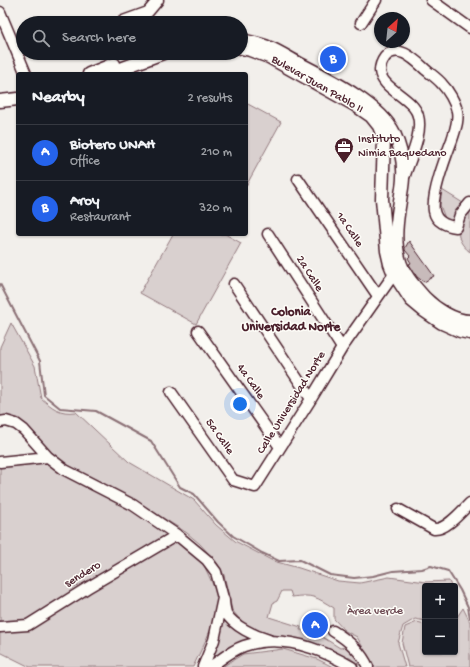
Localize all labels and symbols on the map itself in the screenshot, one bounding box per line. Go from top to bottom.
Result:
north arrow [374,12,410,48]
pin: B [320,44,346,74]
street label: Bulevar Juan Pablo II [268,53,366,117]
place label: Instituto Nimia Baquedano [358,133,446,161]
office icon: Instituto Nimia Baquedano [333,136,355,164]
street label: 1a Calle [332,209,366,251]
street label: 2a Calle [292,253,326,295]
district label: Colonia Universidad Norte [242,305,342,335]
street label: Calle Universidad Norte [255,348,330,457]
street label: 4a Calle [233,362,268,403]
your location [230,394,250,414]
street label: 5a Calle [202,416,237,458]
street label: sendero [62,559,104,591]
park label: Àrea verde [347,605,404,619]
pin: A [302,610,328,640]

